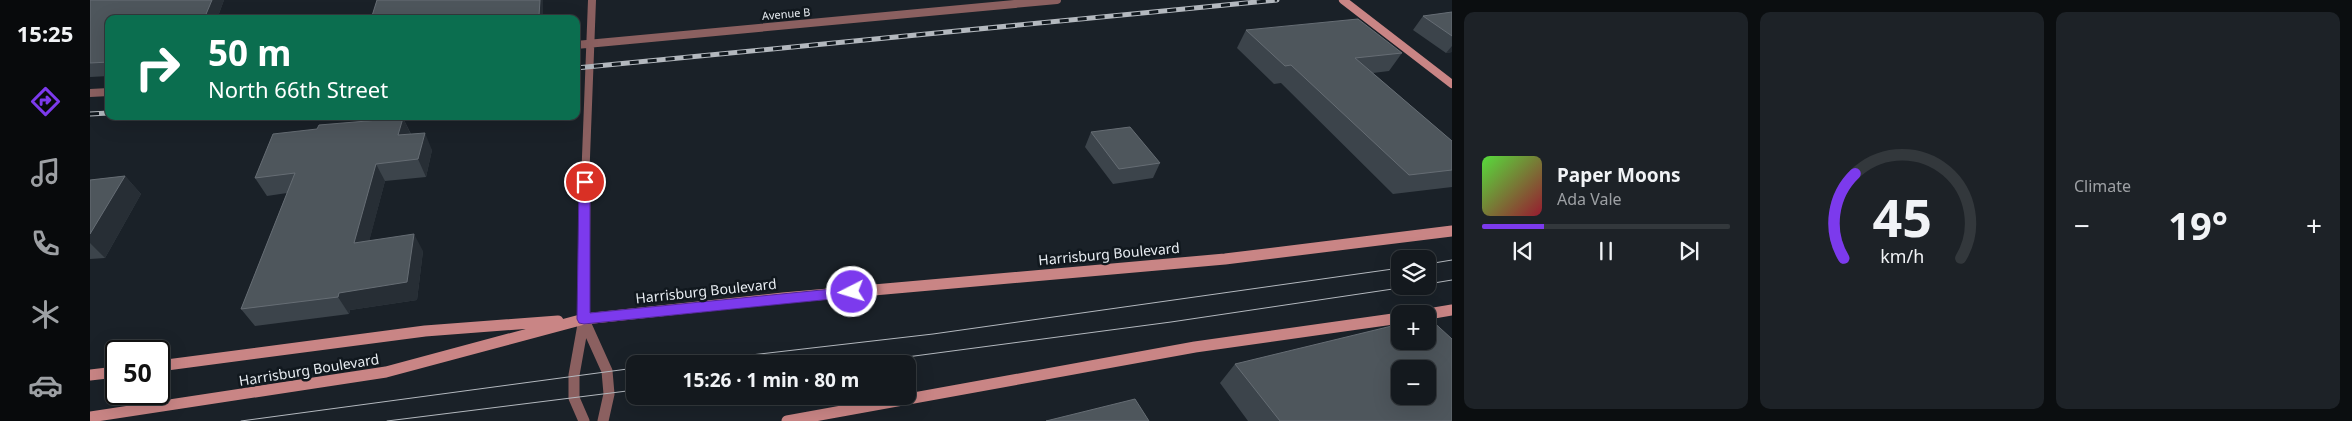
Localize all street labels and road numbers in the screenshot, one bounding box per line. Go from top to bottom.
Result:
street label: Avenue B [761,4,811,23]
street label: Harrisburg Boulevard [1037,238,1180,269]
street label: Harrisburg Boulevard [634,274,777,307]
street label: Harrisburg Boulevard [237,349,380,390]

